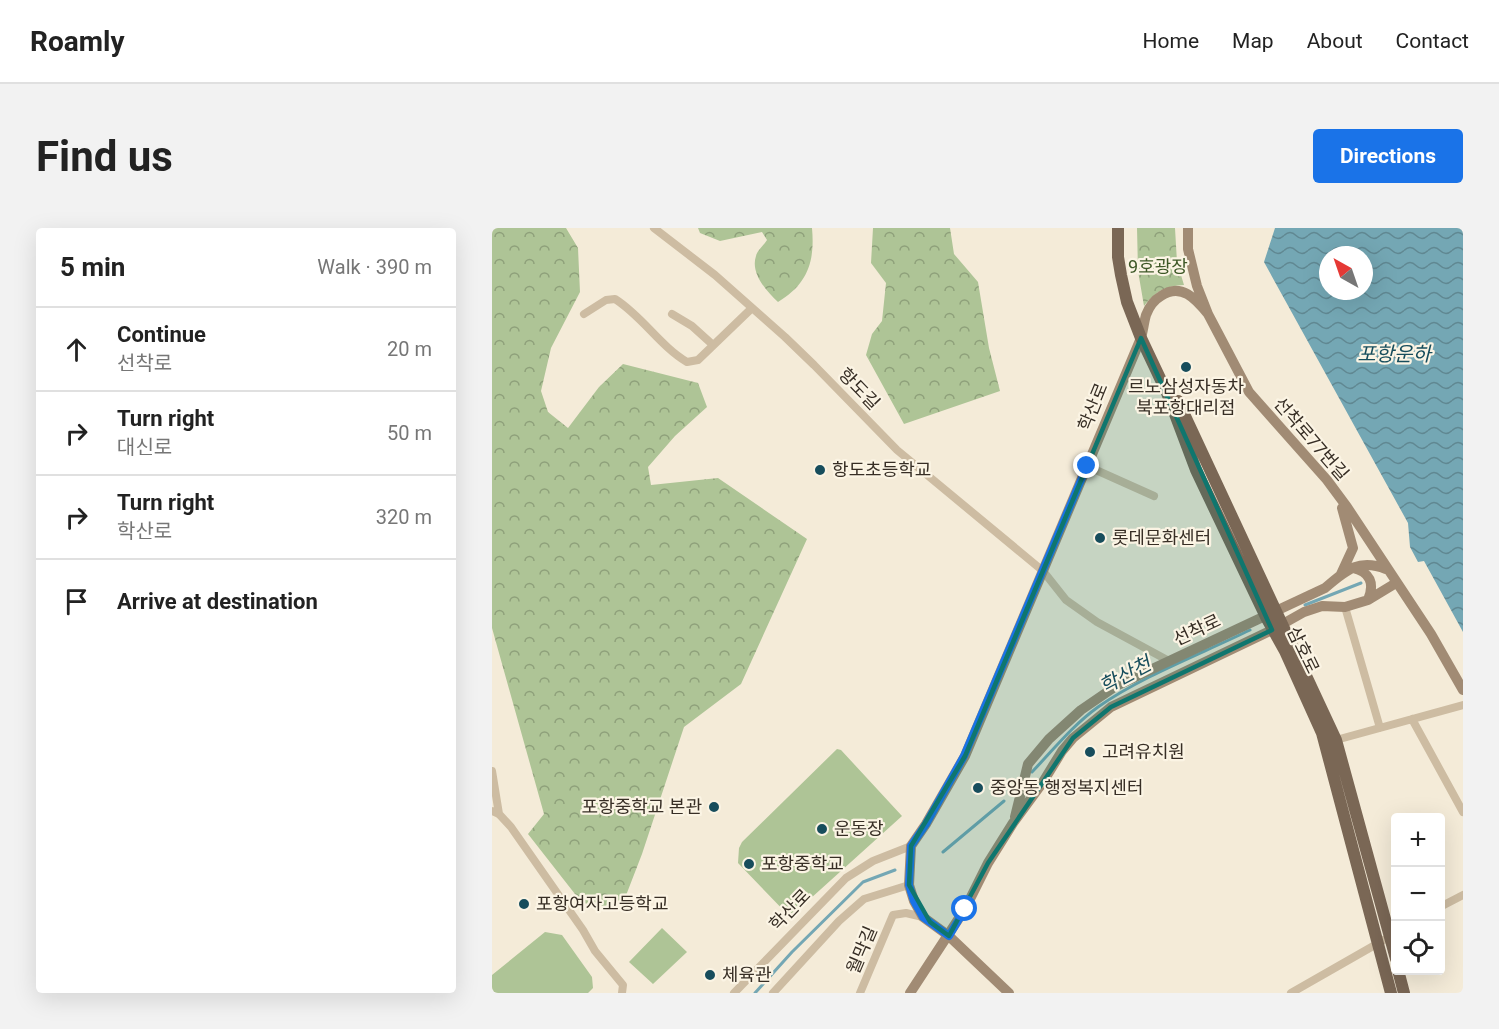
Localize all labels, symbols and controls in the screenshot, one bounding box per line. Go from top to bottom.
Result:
text: Roamly [30,25,125,58]
text: Home [1143,29,1199,53]
text: Map [1232,29,1274,53]
text: About [1307,29,1363,53]
text: Contact [1396,29,1469,53]
button: Directions [1313,129,1463,183]
text: Find us [36,132,173,181]
north arrow [1319,246,1373,300]
text: 5 min [60,252,125,282]
text: Walk · 390 m [317,255,432,279]
park label: 9호광장 [1128,256,1188,277]
text: Continue [117,322,206,347]
icon: ahead [60,333,93,366]
text: 20 m [387,337,432,361]
water label: 포항운하 [1357,342,1433,366]
text: 선착로 [117,351,172,375]
marker: 르노삼성자동차 북포항대리점 [1179,360,1193,374]
street label: 항도길 [835,363,884,414]
place label: 르노삼성자동차 북포항대리점 [1128,376,1244,418]
street label: 학산로 [1073,380,1112,434]
street label: 선착로77번길 [1270,393,1353,484]
text: Turn right [117,406,214,431]
icon: right [60,417,93,450]
text: 50 m [387,421,432,445]
text: 대신로 [117,435,172,459]
route end [1073,452,1099,478]
place label: 항도초등학교 [832,459,931,480]
marker: 항도초등학교 [813,463,827,477]
text: Turn right [117,490,214,515]
icon: right [60,501,93,534]
text: 320 m [376,505,432,529]
text: 학산로 [117,519,172,543]
place label: 롯데문화센터 [1112,527,1211,548]
marker: 롯데문화센터 [1093,531,1107,545]
icon: arrive [60,585,93,618]
text: Arrive at destination [117,589,318,614]
street label: 선착로 [1170,610,1224,650]
street label: 삼호로 [1283,623,1324,677]
water label: 학산천 [1095,650,1157,699]
place label: 고려유치원 [1102,741,1185,762]
marker: 고려유치원 [1083,745,1097,759]
place label: 중앙동 행정복지센터 [990,777,1144,798]
marker: 중앙동 행정복지센터 [971,781,985,795]
place label: 포항중학교 본관 [582,796,702,817]
marker: 포항중학교 본관 [707,800,721,814]
map controls [1391,813,1445,975]
button: + [1391,813,1445,867]
place label: 운동장 [834,818,884,839]
marker: 운동장 [815,822,829,836]
place label: 포항중학교 [761,853,844,874]
marker: 포항중학교 [742,857,756,871]
button: − [1391,867,1445,921]
street label: 학산로 [765,884,814,935]
place label: 포항여자고등학교 [536,893,668,914]
route start [951,895,977,921]
marker: 포항여자고등학교 [517,897,531,911]
button: locate [1391,921,1445,975]
street label: 월막길 [842,923,881,977]
place label: 체육관 [722,964,772,985]
marker: 체육관 [703,968,717,982]

